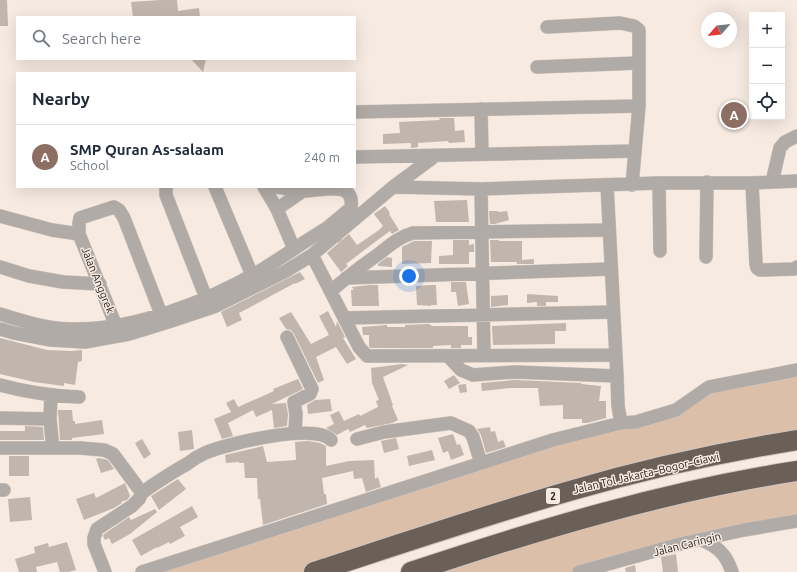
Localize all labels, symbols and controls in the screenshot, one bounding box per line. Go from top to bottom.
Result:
north arrow [701,12,737,48]
map controls [749,12,785,120]
button: + [749,12,785,48]
search box [16,16,356,60]
icon: search [30,27,52,49]
text: Search here [62,30,141,47]
button: − [749,48,785,84]
button: locate [749,84,785,120]
text: Nearby [32,89,90,108]
pin: A [721,100,747,130]
text: SMP Quran As-salaam [70,141,224,158]
text: A [40,150,50,164]
text: 240 m [304,150,340,164]
text: School [70,158,109,172]
street label: Jalan Anggrek [79,245,117,315]
your location [399,266,419,286]
street label: Jalan Tol Jakarta–Bogor–Ciawi [572,450,720,496]
road number: 2 [546,488,560,504]
street label: Jalan Caringin [652,530,722,558]

